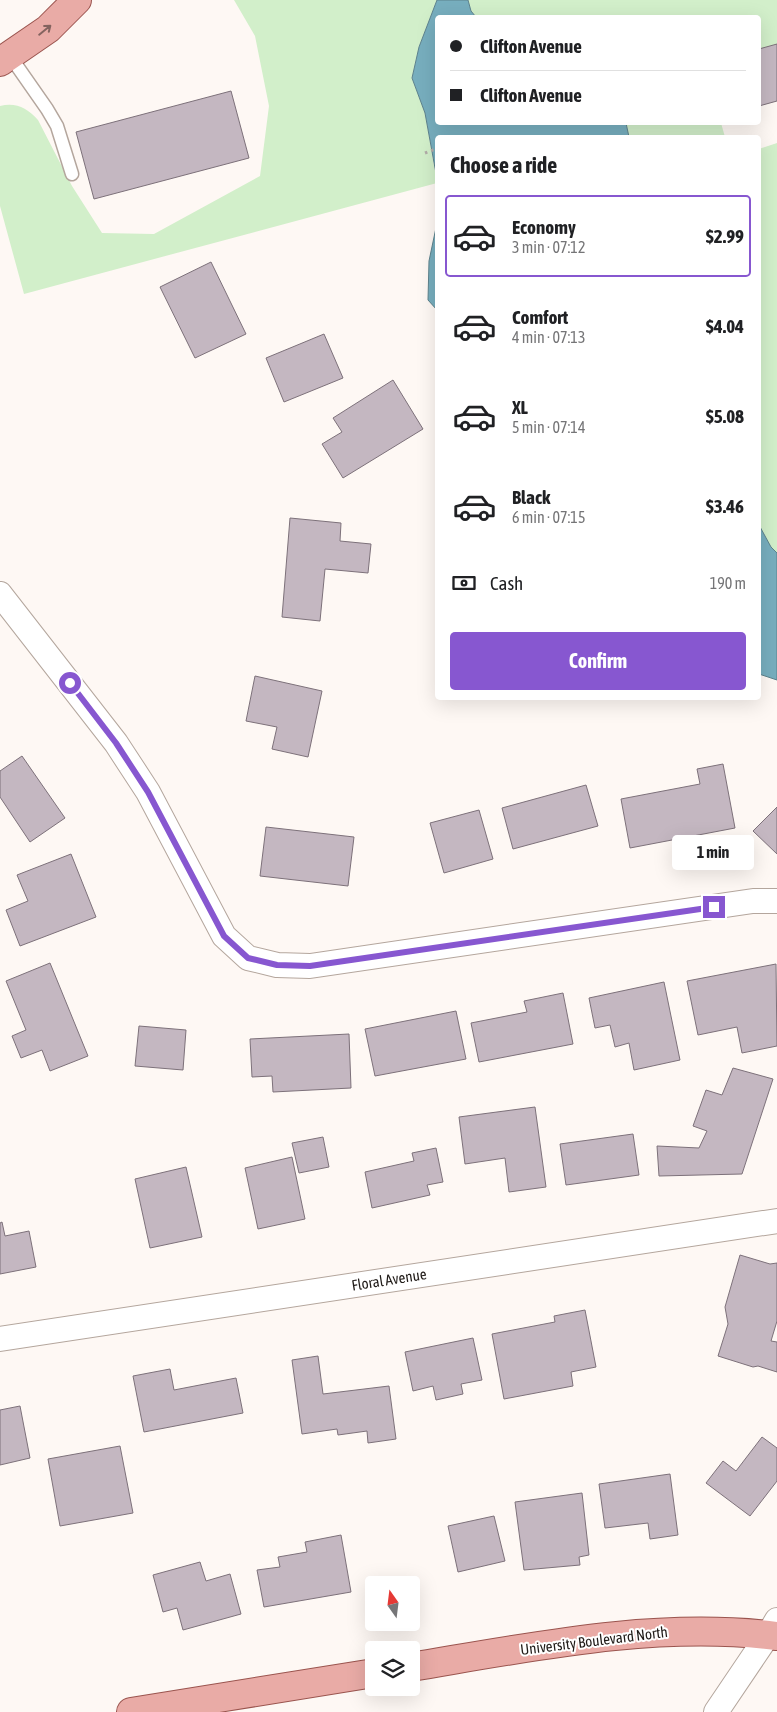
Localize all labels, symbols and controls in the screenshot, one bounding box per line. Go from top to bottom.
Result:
one-way arrow [39,25,52,36]
text: Clifton Avenue [480,35,582,57]
text: Clifton Avenue [480,84,582,106]
text: Choose a ride [450,152,557,178]
icon: car [452,214,497,259]
text: Economy [512,216,576,238]
text: $2.99 [706,225,744,247]
text: 3 min · 07:12 [512,238,585,256]
icon: car [452,304,497,349]
text: Comfort [512,306,568,328]
text: $4.04 [706,315,744,337]
text: 4 min · 07:13 [512,328,585,346]
icon: car [452,394,497,439]
text: XL [512,396,528,418]
text: $5.08 [706,405,744,427]
text: 5 min · 07:14 [512,418,585,436]
icon: car [452,484,497,529]
text: Black [512,486,550,508]
text: $3.46 [706,495,744,517]
text: 6 min · 07:15 [512,508,585,526]
icon: cash [450,569,478,597]
text: Cash [490,572,523,594]
text: 190 m [710,574,746,592]
button: Confirm [450,632,746,690]
route start [59,672,81,694]
callout: 1 min [673,834,755,870]
text: 1 min [697,843,729,861]
route end [703,896,725,918]
street label: Floral Avenue [350,1265,428,1294]
north arrow [365,1576,420,1631]
map controls [365,1576,420,1696]
street label: University Boulevard North [519,1623,669,1658]
button: layers [365,1641,420,1696]

